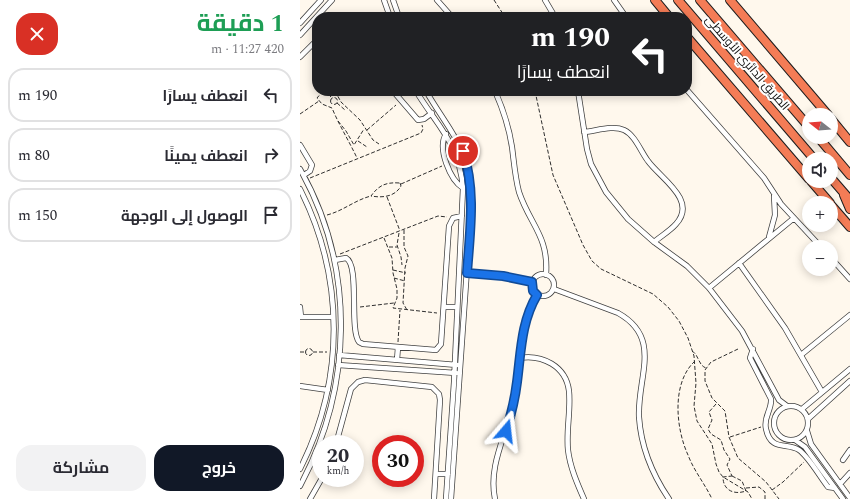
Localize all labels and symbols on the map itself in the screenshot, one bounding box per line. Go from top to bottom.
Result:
street label: الطريق الدائري الأوسطى [700,11,794,115]
north arrow [802,108,838,144]
pin [446,134,480,168]
position arrow [485,410,527,452]
speed limit sign: 30 [372,435,424,487]

